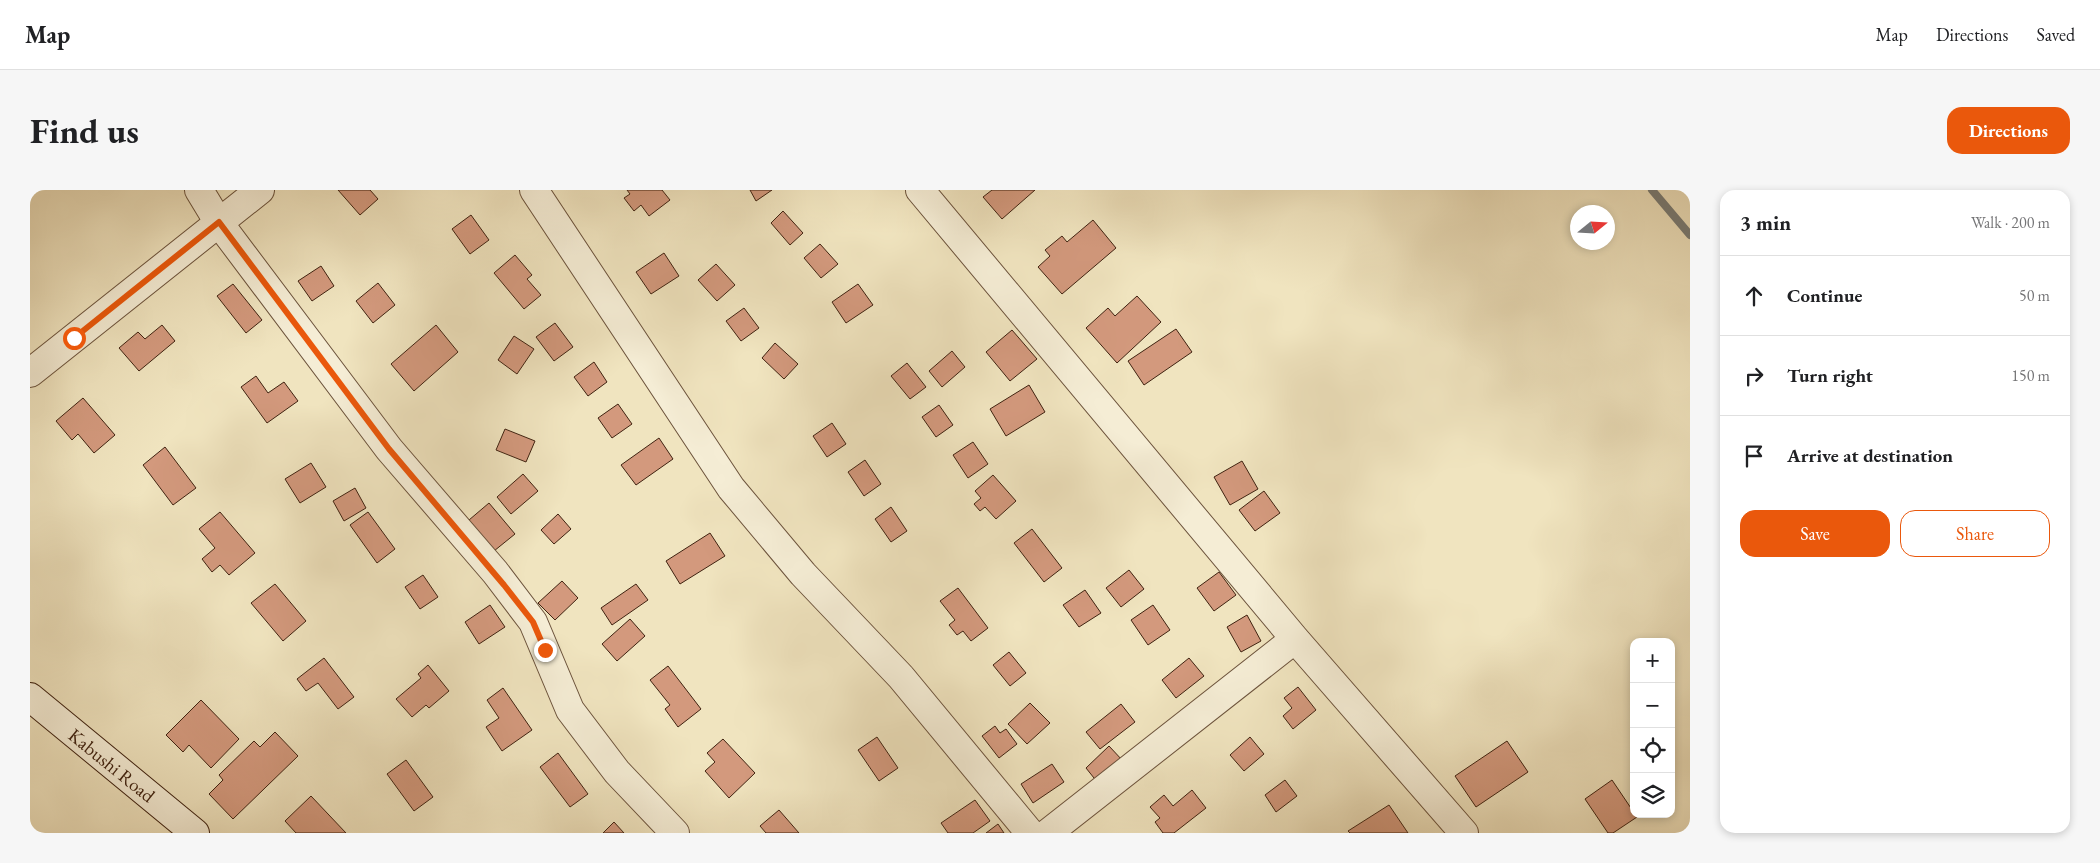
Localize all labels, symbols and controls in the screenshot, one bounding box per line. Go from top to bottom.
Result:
text: Map [25,19,70,50]
text: Map [1876,23,1908,46]
text: Directions [1936,23,2008,46]
text: Saved [2036,23,2075,46]
button: Directions [1947,107,2070,154]
text: Find us [30,108,139,153]
north arrow [1570,205,1615,250]
text: 3 min [1740,209,1791,236]
text: Walk · 200 m [1971,212,2050,233]
icon: ahead [1740,282,1768,310]
text: Continue [1787,283,1862,308]
text: 50 m [2019,285,2050,306]
route start [63,327,86,350]
icon: right [1740,362,1768,390]
text: Turn right [1787,363,1873,388]
text: 150 m [2011,365,2050,386]
icon: arrive [1740,442,1768,470]
text: Arrive at destination [1787,443,1953,468]
button: Save [1740,510,1890,557]
button: Share [1900,510,2050,557]
map controls [1630,638,1675,818]
button: + [1630,638,1675,683]
route end [534,639,557,662]
button: − [1630,683,1675,728]
street label: Kabushi Road [63,723,160,808]
button: locate [1630,728,1675,773]
button: layers [1630,773,1675,818]

